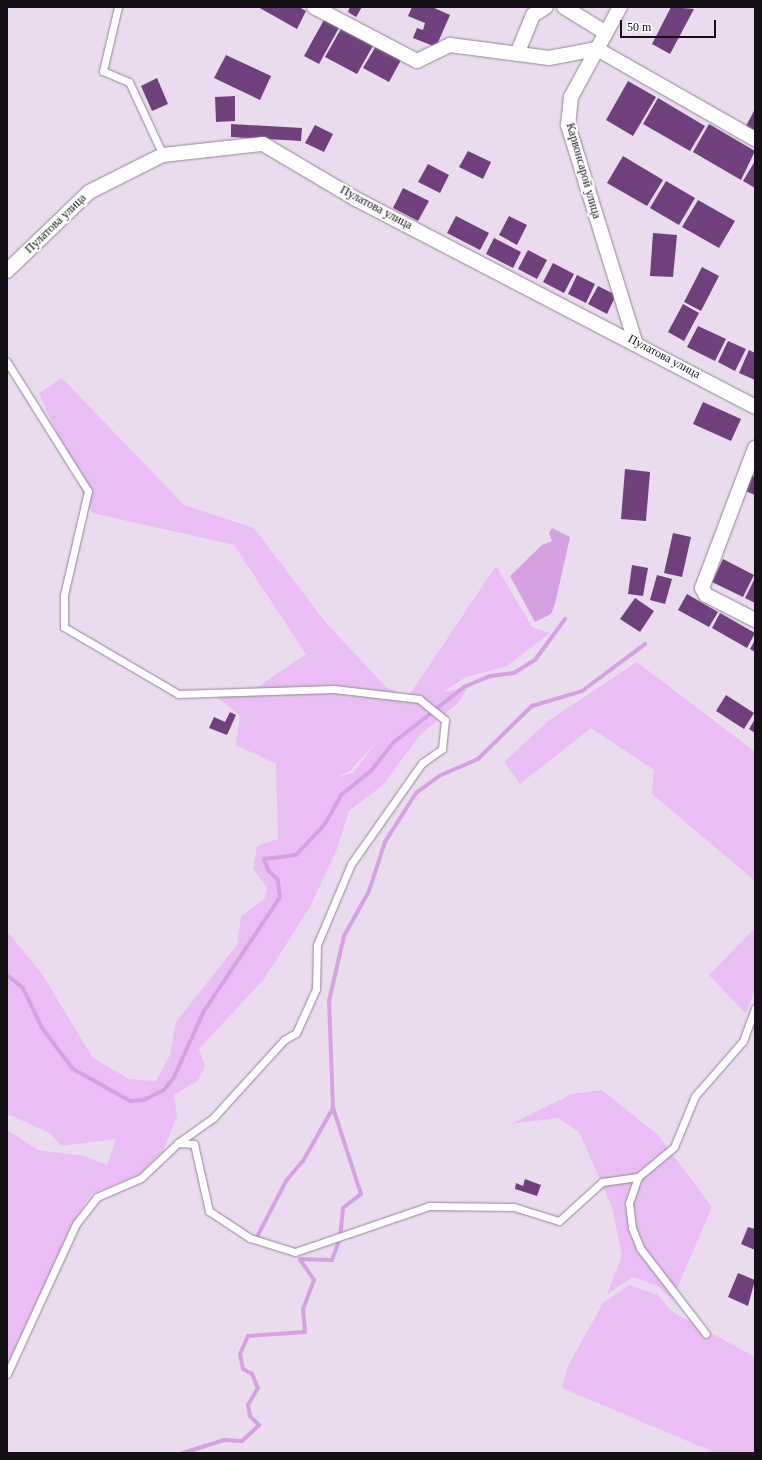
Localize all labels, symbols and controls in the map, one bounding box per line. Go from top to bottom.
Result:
scale bar [622,12,718,38]
text: 50 m [627,20,651,34]
street label: Карвонсарой улица [562,121,604,221]
street label: Пулатова улица [337,183,415,233]
street label: Пулатова улица [22,191,90,257]
street label: Пулатова улица [625,332,703,382]

